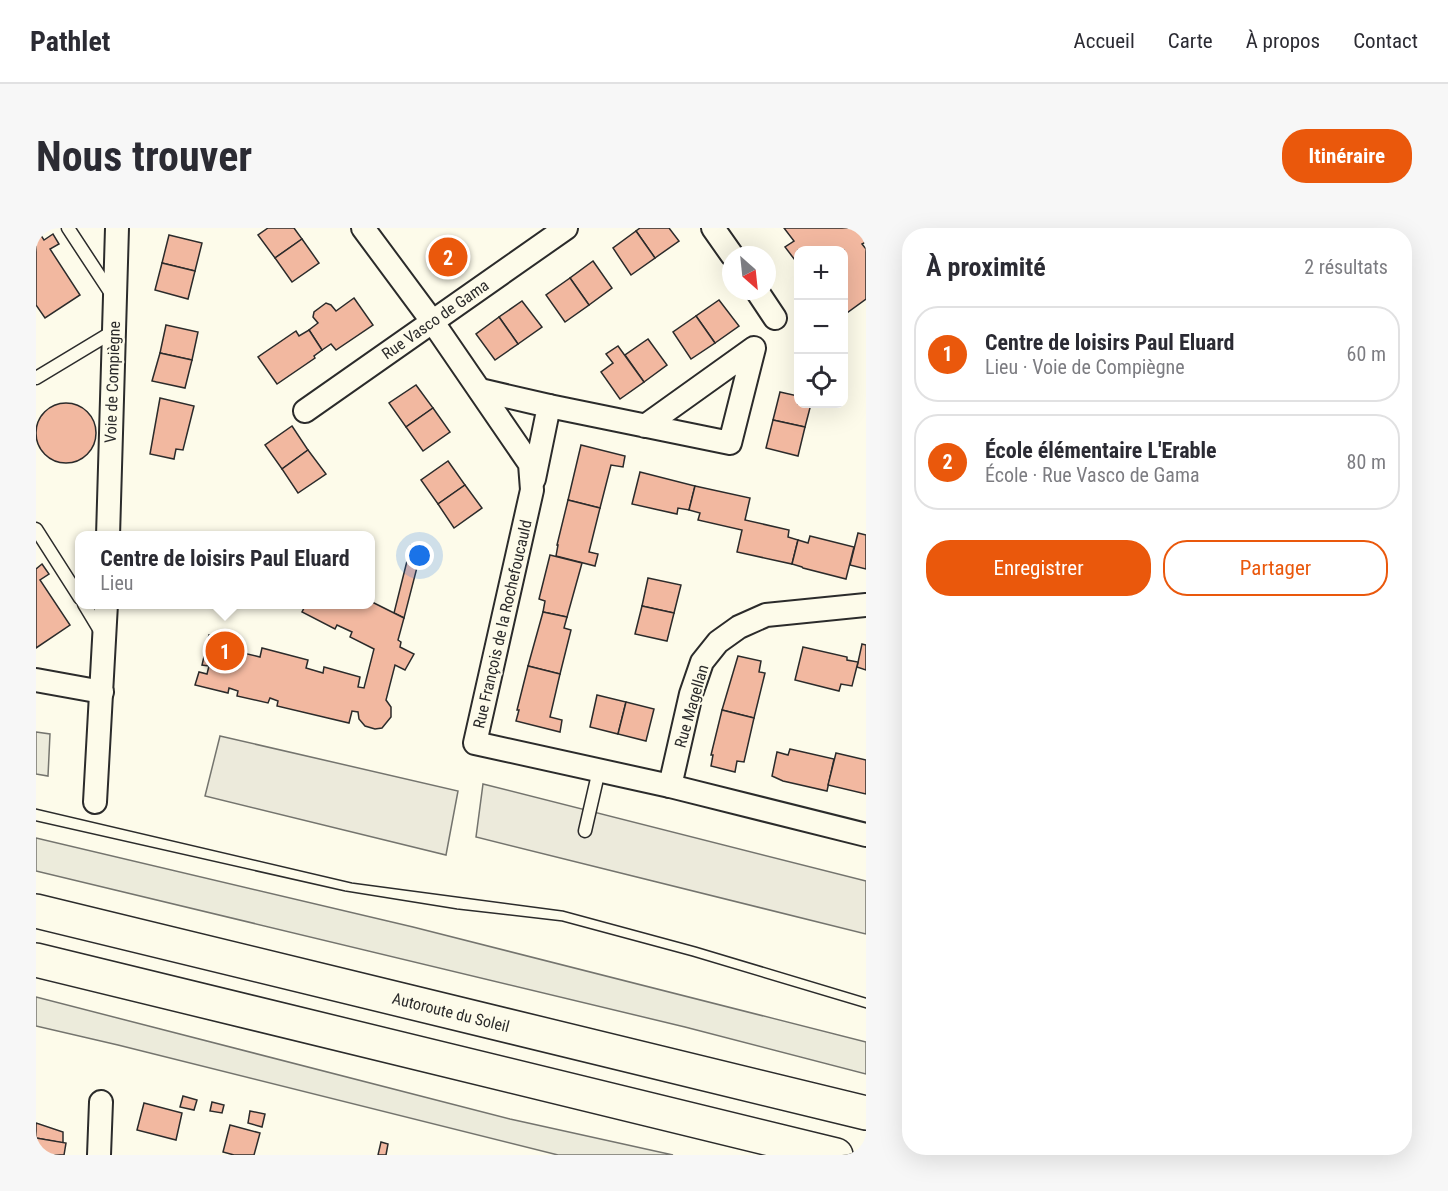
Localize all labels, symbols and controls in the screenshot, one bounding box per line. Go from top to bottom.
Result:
text: Pathlet [30,25,110,58]
text: Accueil [1074,29,1135,53]
text: Carte [1168,29,1213,53]
text: À propos [1246,29,1320,53]
text: Contact [1353,29,1418,53]
button: Itinéraire [1282,129,1412,183]
text: Nous trouver [36,132,252,181]
pin: 2 [428,234,468,279]
north arrow [722,246,776,300]
map controls [794,246,848,408]
button: + [794,246,848,300]
text: À proximité [926,252,1046,282]
text: 2 résultats [1304,255,1388,279]
street label: Rue Vasco de Gama [378,275,492,363]
button: − [794,300,848,354]
street label: Voie de Compiègne [101,321,124,443]
text: Centre de loisirs Paul Eluard [985,330,1234,355]
text: 1 [942,342,953,366]
text: 60 m [1347,342,1386,366]
button: locate [794,354,848,408]
text: Lieu · Voie de Compiègne [985,355,1185,379]
text: École élémentaire L'Erable [985,438,1217,463]
text: 2 [942,450,953,474]
text: 80 m [1347,450,1386,474]
text: École · Rue Vasco de Gama [985,463,1200,487]
street label: Rue François de la Rochefoucauld [469,518,536,730]
popup [75,531,375,609]
button: Enregistrer [926,540,1151,596]
button: Partager [1163,540,1388,596]
your location [405,541,434,570]
text: Centre de loisirs Paul Eluard [100,546,350,571]
text: Lieu [100,571,133,595]
pin: 1 [206,628,244,674]
street label: Rue Magellan [671,663,712,750]
street label: Autoroute du Soleil [390,989,511,1036]

